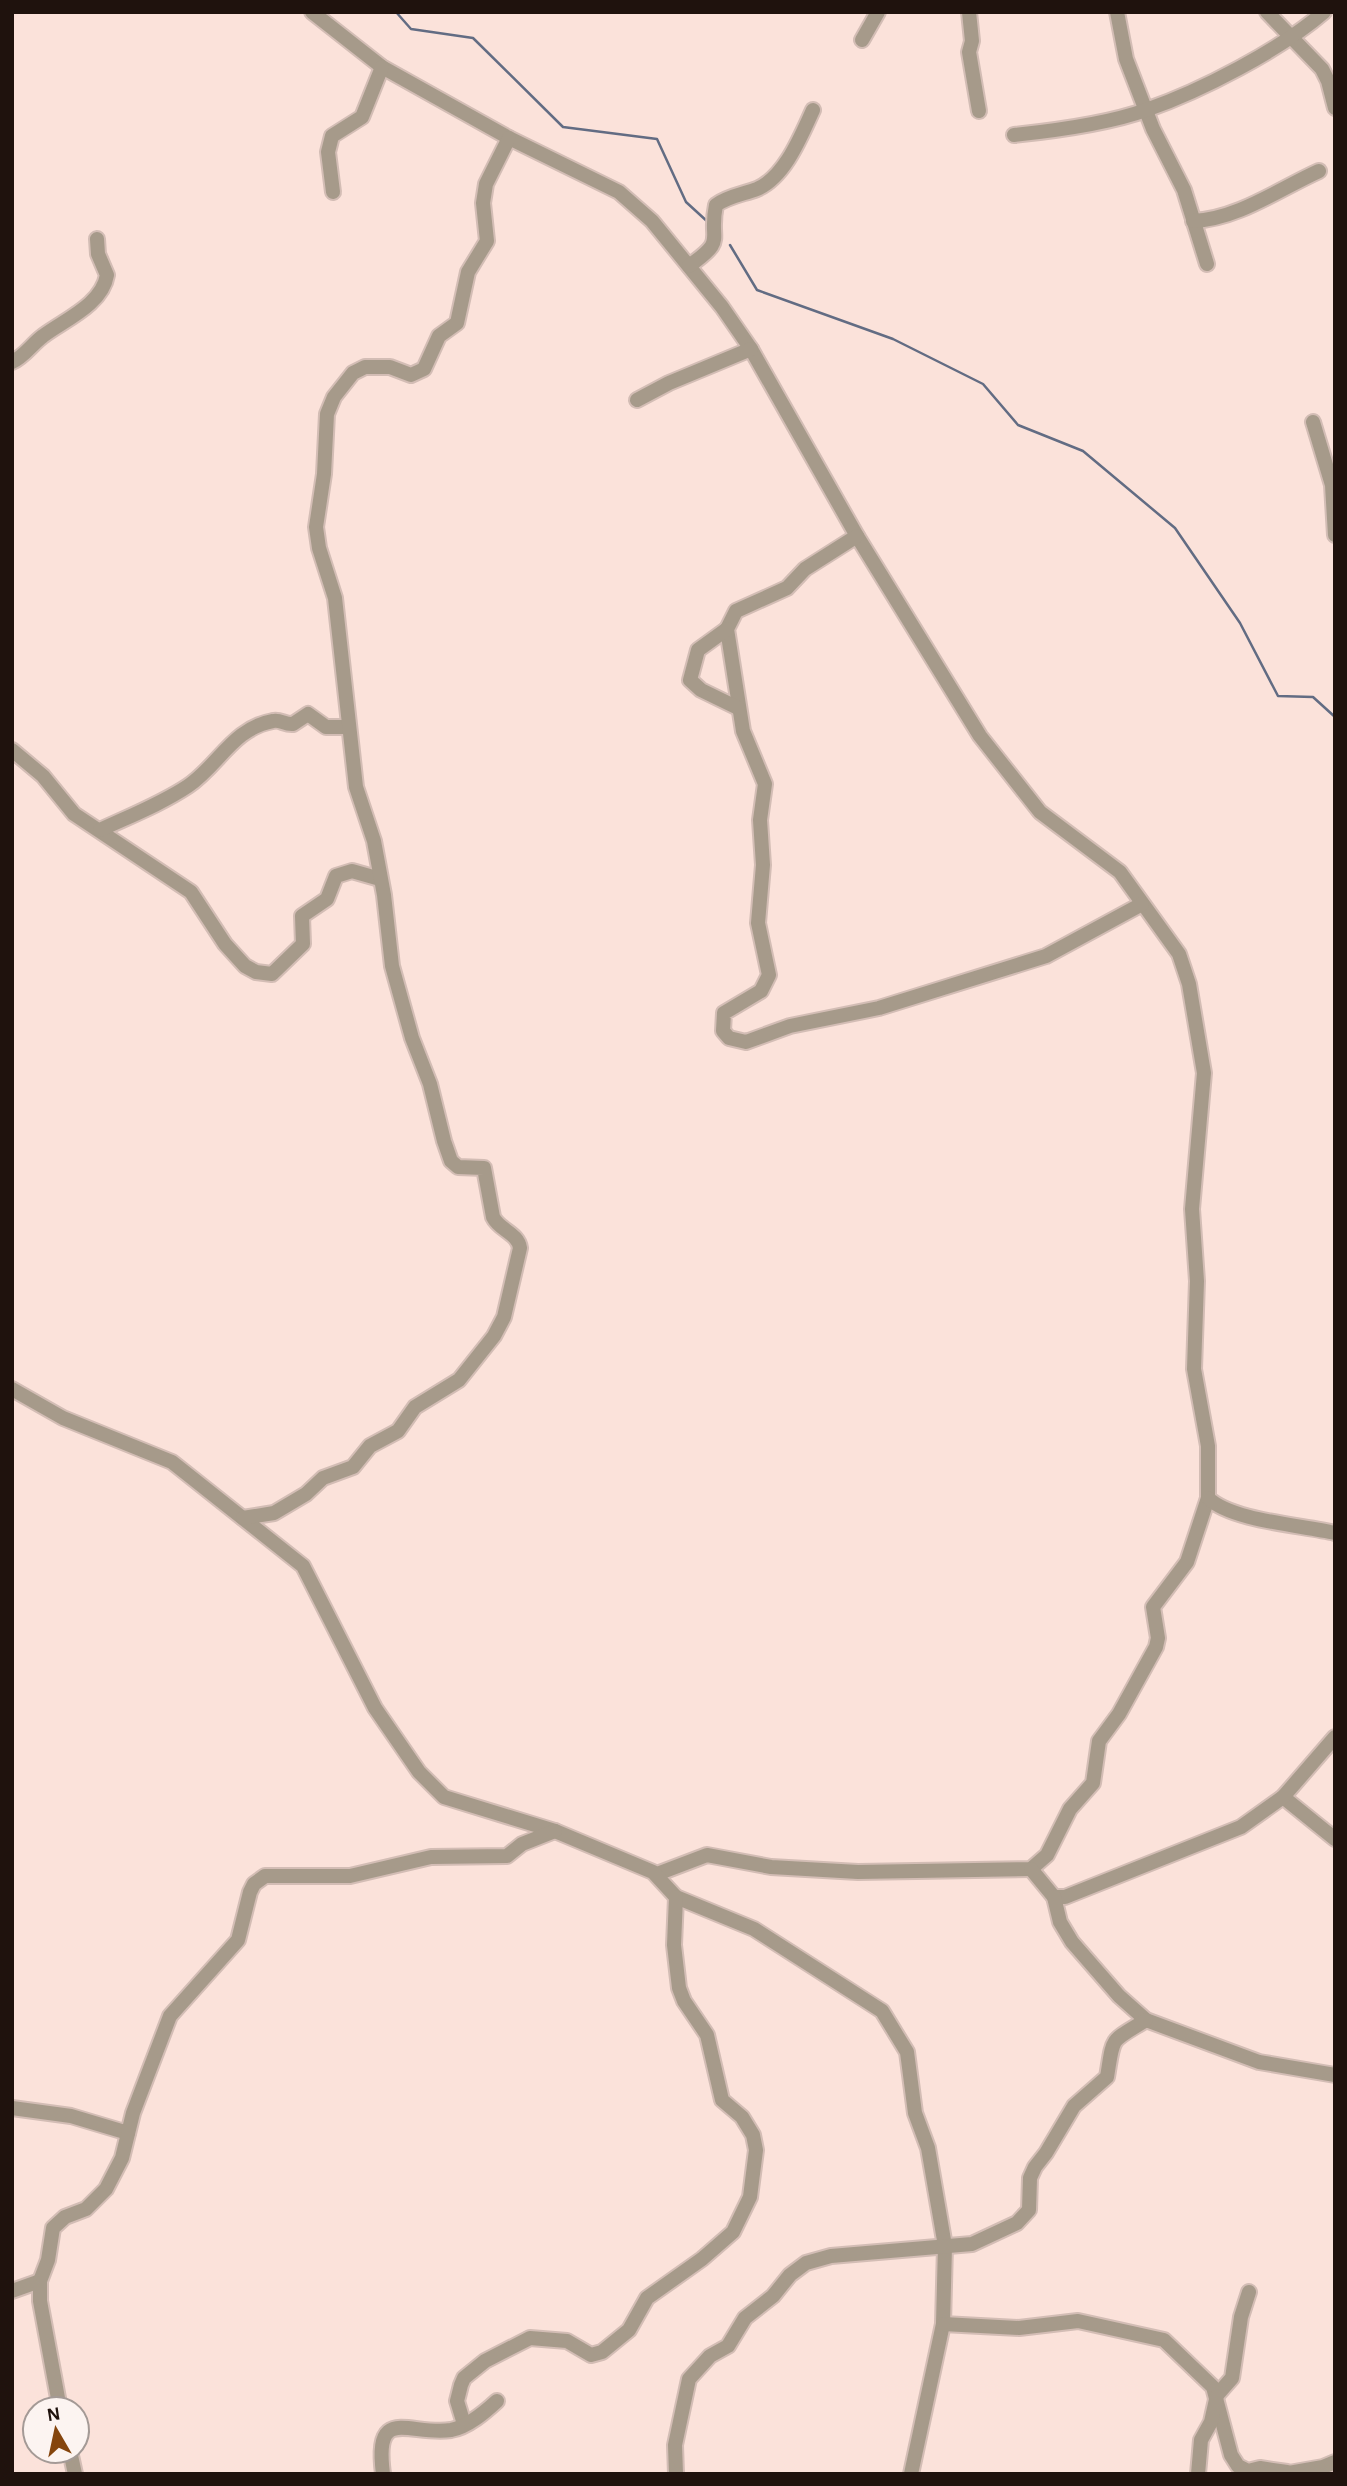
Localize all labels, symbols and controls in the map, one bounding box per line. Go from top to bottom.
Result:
north arrow [21,2395,91,2465]
text: N [46,2404,62,2425]

